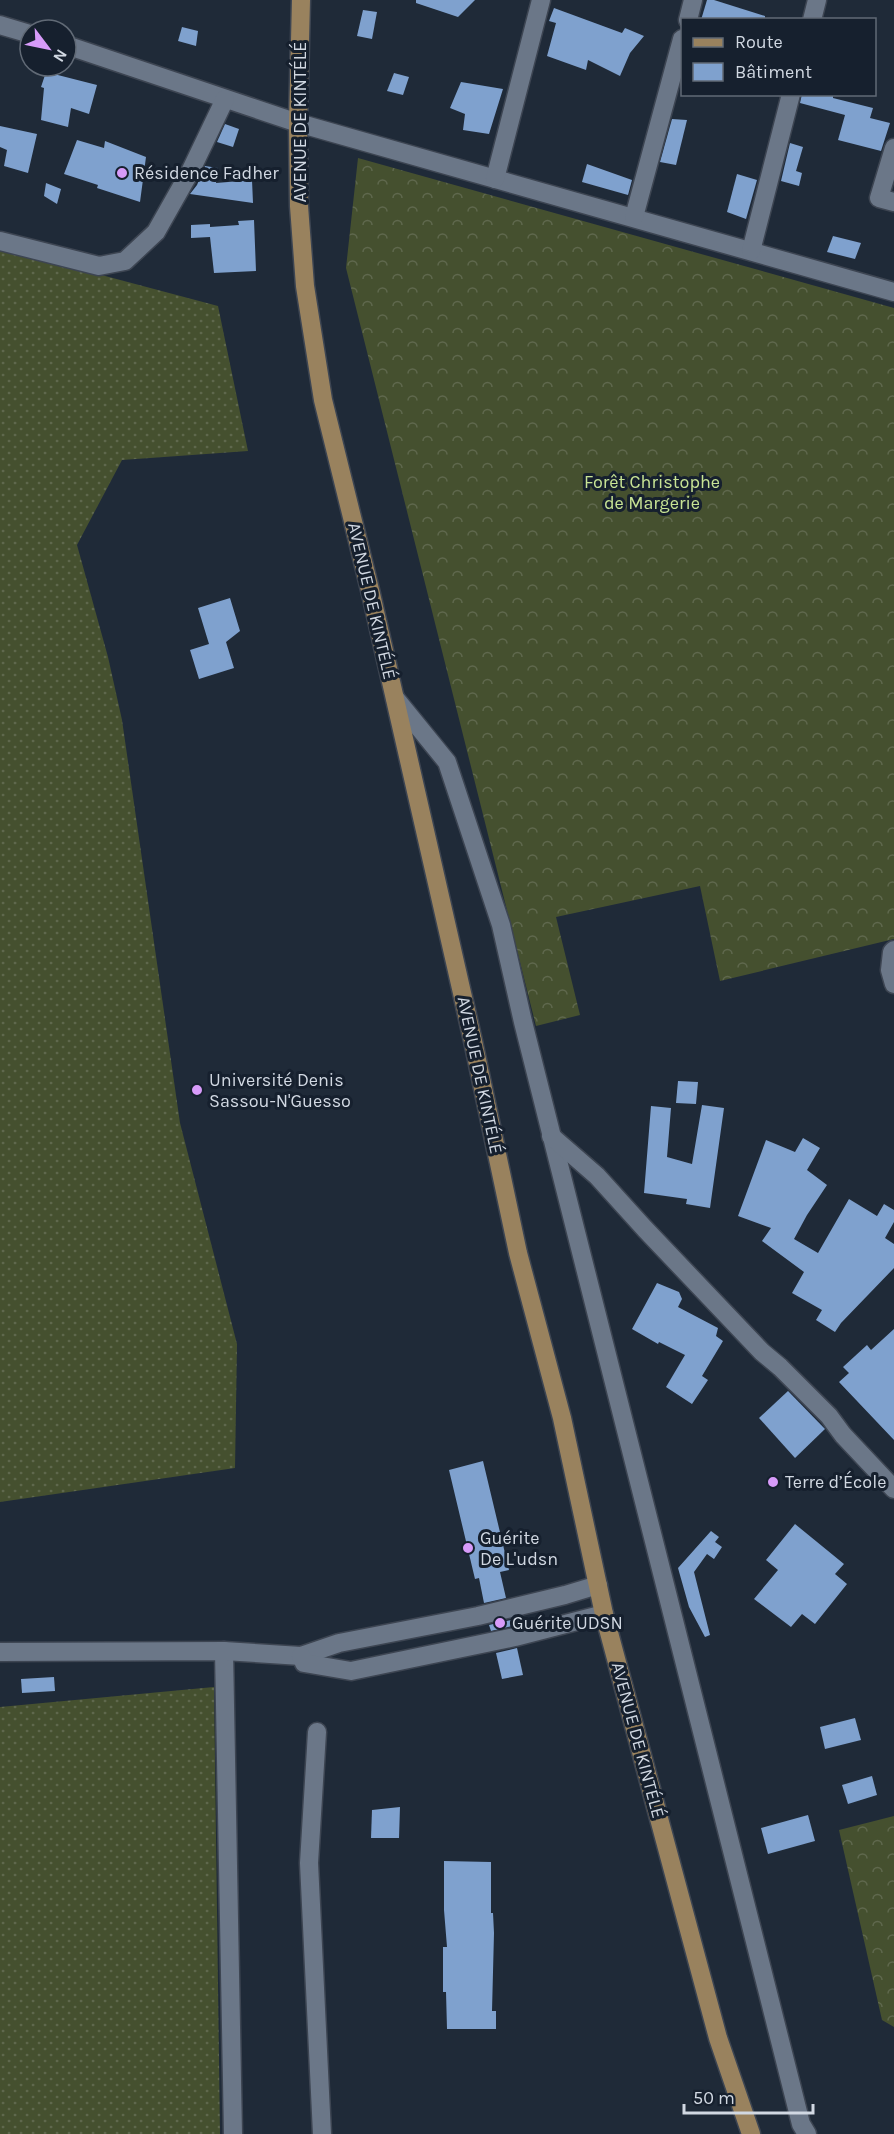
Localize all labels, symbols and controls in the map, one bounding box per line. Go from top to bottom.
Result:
north arrow [18,18,78,78]
legend [681,18,876,96]
text: Route [735,31,783,53]
street label: AVENUE DE KINTÉLÉ [288,42,311,202]
text: N [49,46,71,66]
text: Bâtiment [735,61,812,83]
place label: Résidence Fadher [134,162,279,184]
marker: Résidence Fadher [115,166,129,180]
park label: Forêt Christophe de Margerie [584,471,720,514]
street label: AVENUE DE KINTÉLÉ [343,520,402,682]
street label: AVENUE DE KINTÉLÉ [453,994,508,1156]
place label: Université Denis Sassou-N'Guesso [209,1069,351,1112]
marker: Université Denis Sassou-N'Guesso [190,1083,204,1097]
place label: Terre d’École [785,1470,886,1493]
marker: Terre d’École [766,1475,780,1489]
place label: Guérite De L'udsn [480,1527,558,1570]
marker: Guérite De L'udsn [461,1541,475,1555]
place label: Guérite UDSN [512,1612,623,1634]
marker: Guérite UDSN [493,1616,507,1630]
street label: AVENUE DE KINTÉLÉ [607,1659,670,1820]
scale bar [684,2077,813,2115]
text: 50 m [693,2087,735,2109]

